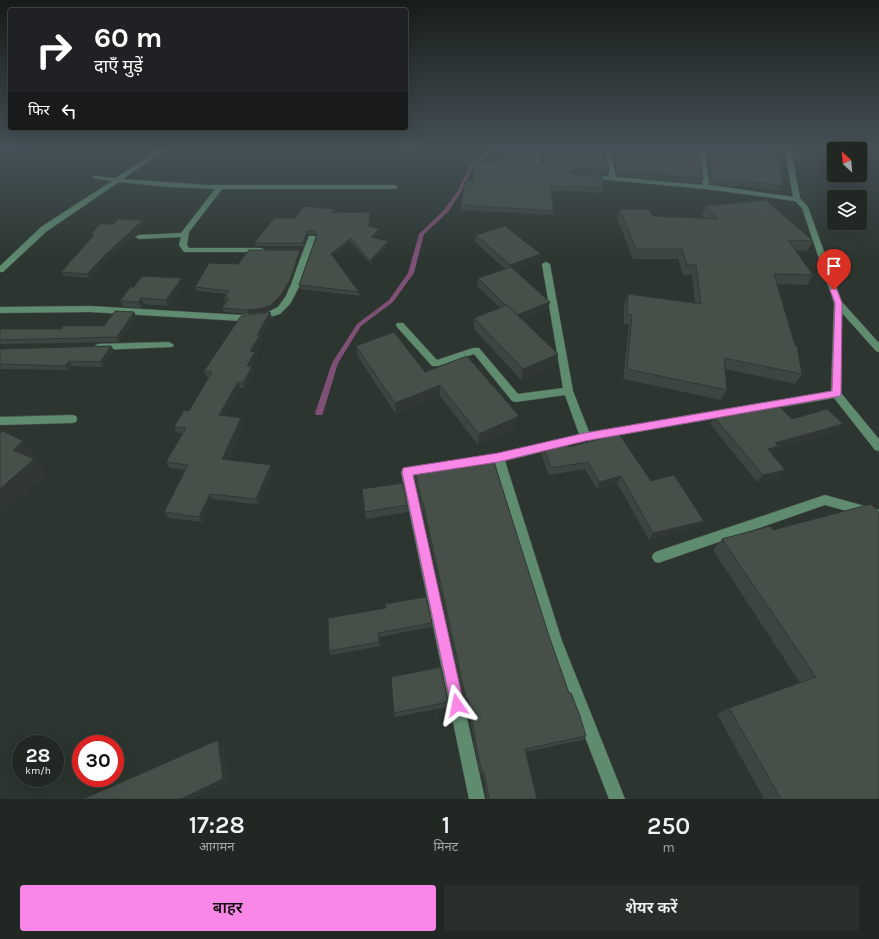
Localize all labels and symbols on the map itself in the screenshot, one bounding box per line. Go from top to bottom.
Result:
north arrow [827,142,867,182]
pin [817,249,851,290]
position arrow [436,684,478,726]
speed limit sign: 30 [72,735,124,787]

